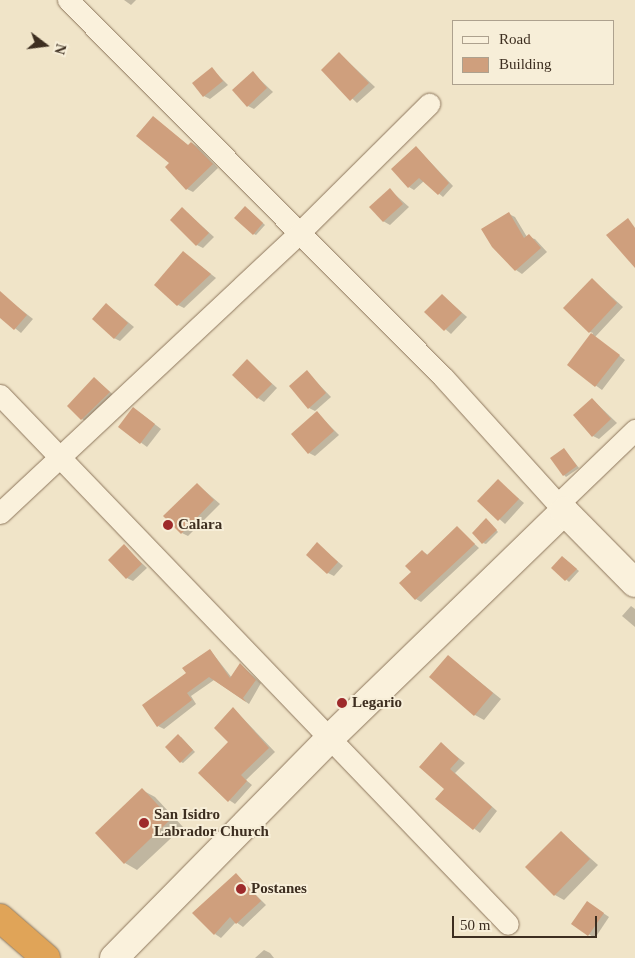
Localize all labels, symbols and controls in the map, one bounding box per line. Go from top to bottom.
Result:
north arrow [20,20,70,70]
legend [452,20,615,85]
text: Road [499,31,531,47]
text: N [51,42,69,56]
text: Building [499,56,552,72]
place label: Calara [178,516,222,534]
marker: Calara [162,519,174,531]
place label: Legario [352,694,402,712]
marker: Legario [336,697,348,709]
place label: San Isidro Labrador Church [154,805,269,840]
marker: San Isidro Labrador Church [138,817,150,829]
place label: Postanes [251,880,307,898]
marker: Postanes [235,883,247,895]
scale bar [455,906,600,938]
text: 50 m [460,917,490,933]

